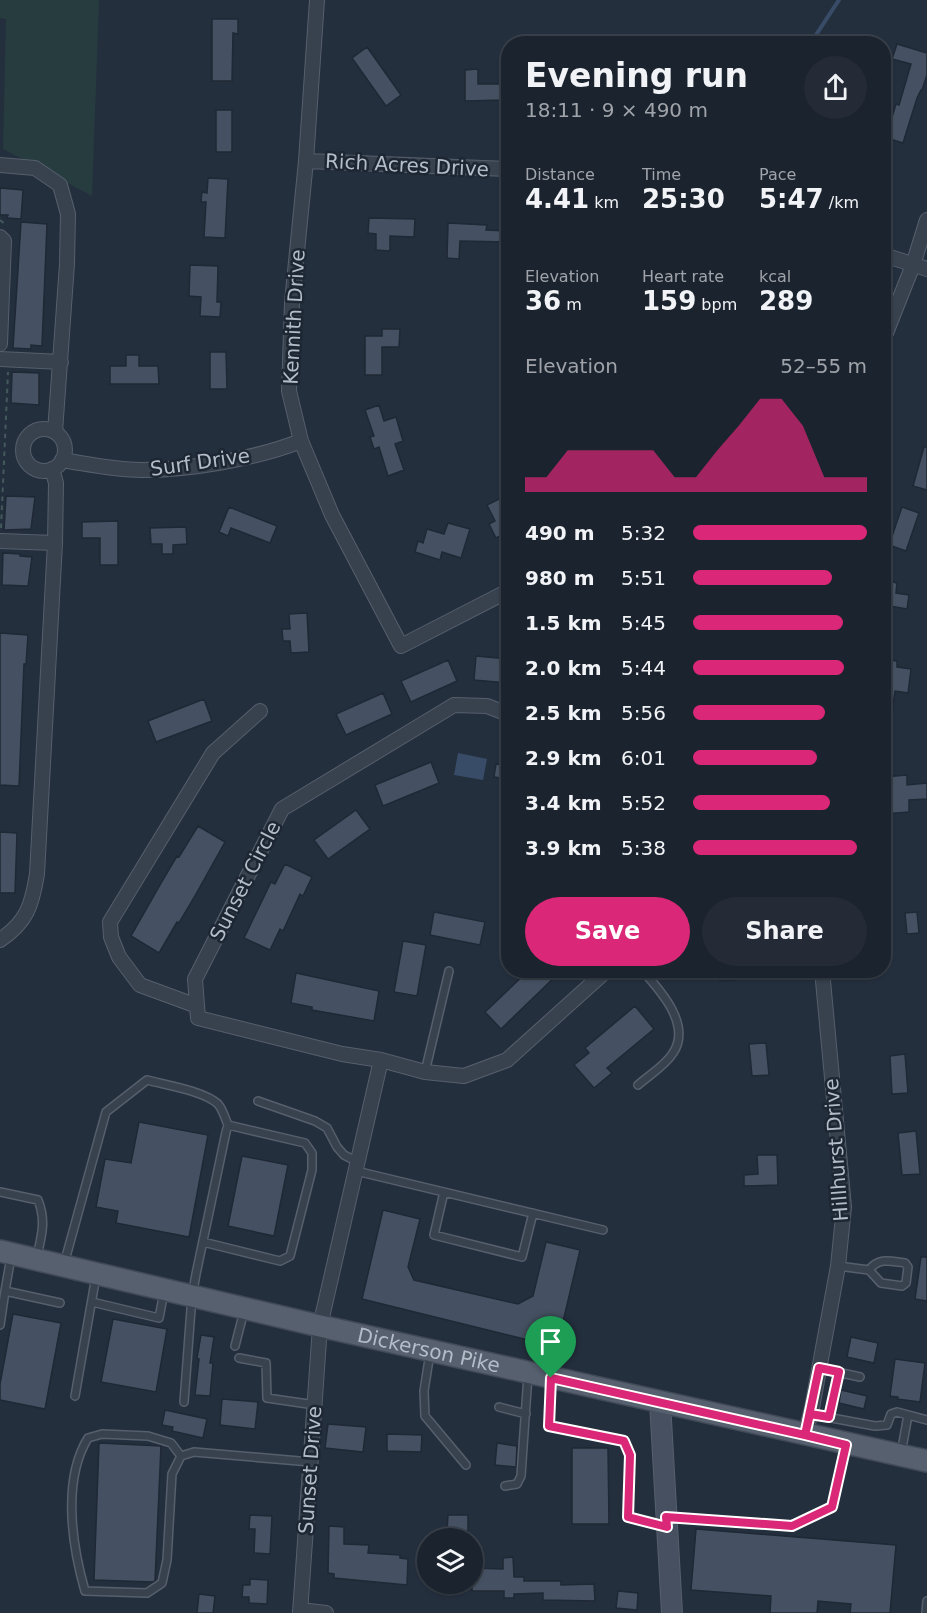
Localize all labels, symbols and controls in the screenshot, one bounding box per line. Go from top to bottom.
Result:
text: Evening run [525,56,748,95]
button: share [804,56,867,119]
text: 18:11 · 9 × 490 m [525,98,708,122]
street label: Rich Acres Drive [324,149,490,181]
text: Distance [525,165,595,184]
text: Time [642,165,681,184]
text: Pace [759,165,796,184]
text: 4.41 [525,184,589,214]
text: 25:30 [642,184,725,214]
text: 5:47 [759,184,824,214]
text: km [589,193,619,212]
text: /km [824,193,859,212]
street label: Kennith Drive [278,249,310,385]
text: Elevation [525,267,599,286]
text: Heart rate [642,267,724,286]
text: kcal [759,267,791,286]
text: 36 [525,286,561,316]
text: 159 [642,286,696,316]
text: 289 [759,286,813,316]
text: m [561,295,582,314]
text: bpm [696,295,737,314]
text: Elevation [525,354,618,378]
text: 52–55 m [780,354,867,378]
street label: Surf Drive [149,443,251,481]
text: 490 m [525,521,595,545]
text: 5:32 [621,521,666,545]
text: 980 m [525,566,595,590]
text: 5:51 [621,566,666,590]
text: 1.5 km [525,611,602,635]
text: 5:45 [621,611,666,635]
text: 2.0 km [525,656,602,680]
text: 5:44 [621,656,666,680]
text: 2.5 km [525,701,602,725]
text: 5:56 [621,701,666,725]
text: 2.9 km [525,746,602,770]
text: 6:01 [621,746,666,770]
text: 3.4 km [525,791,602,815]
text: 5:52 [621,791,666,815]
street label: Sunset Circle [205,817,285,945]
text: 3.9 km [525,836,602,860]
text: 5:38 [621,836,666,860]
button: Save [525,897,690,966]
button: Share [702,897,867,966]
street label: Hillhurst Drive [819,1078,853,1222]
pin [525,1316,576,1378]
street label: Dickerson Pike [355,1323,502,1378]
icon: arrive [534,1325,567,1358]
street label: Sunset Drive [294,1405,326,1535]
map controls [417,1528,483,1594]
button: layers [417,1528,483,1594]

